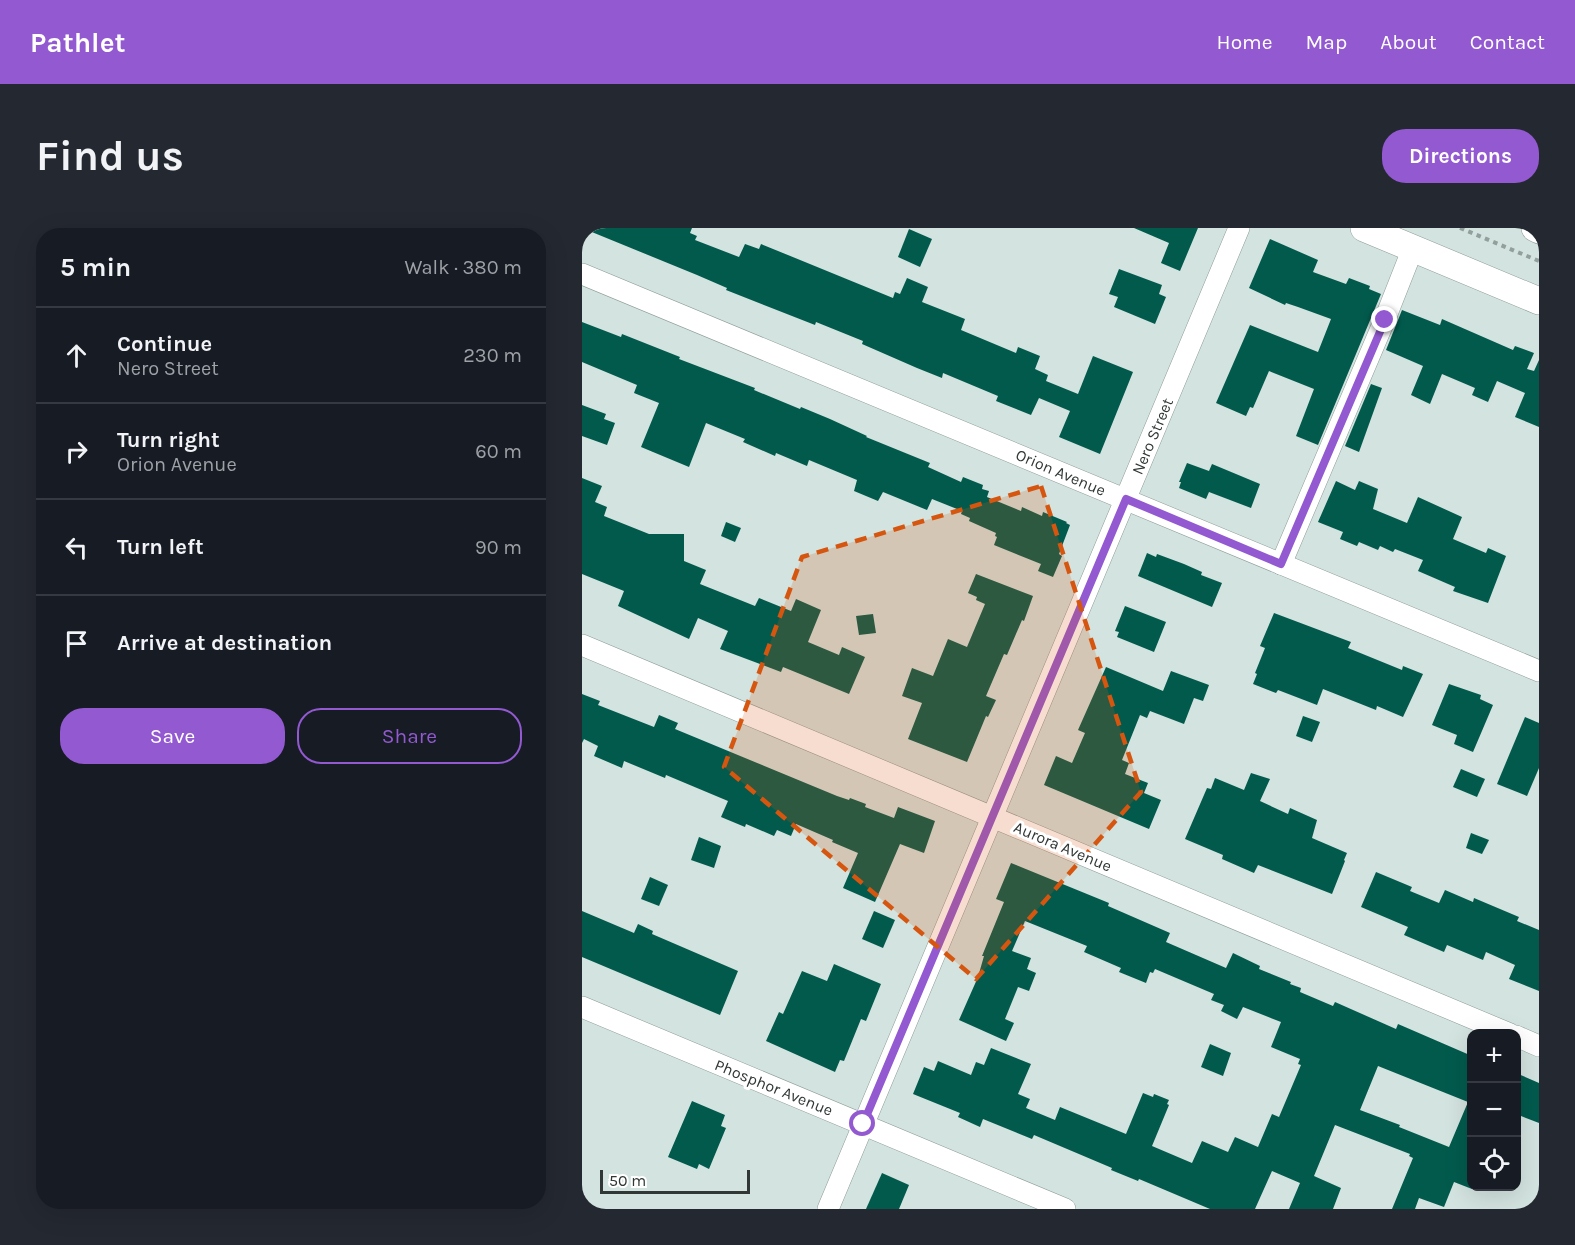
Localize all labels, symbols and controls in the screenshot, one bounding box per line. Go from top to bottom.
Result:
text: Pathlet [30,26,126,59]
text: Home [1217,30,1273,54]
text: Map [1306,30,1347,54]
text: About [1380,30,1437,54]
text: Contact [1470,30,1545,54]
button: Directions [1382,129,1539,183]
text: Find us [36,131,184,181]
text: 5 min [60,252,131,283]
text: Walk · 380 m [404,256,522,279]
route end [1371,306,1397,332]
text: Continue [117,331,212,357]
icon: ahead [60,339,93,372]
text: 230 m [463,344,522,367]
text: Nero Street [117,357,219,380]
street label: Nero Street [1128,395,1177,477]
text: Turn right [117,427,220,453]
icon: right [60,435,93,468]
text: 60 m [475,440,522,463]
street label: Orion Avenue [1013,445,1109,500]
text: Orion Avenue [117,453,237,476]
icon: left [60,531,93,564]
text: Turn left [117,534,204,560]
text: 90 m [475,536,522,559]
icon: arrive [60,627,93,660]
text: Arrive at destination [117,630,332,656]
button: Save [60,708,285,764]
button: Share [297,708,522,764]
street label: Aurora Avenue [1011,817,1115,876]
map controls [1467,1029,1521,1191]
button: + [1467,1029,1521,1083]
street label: Phosphor Avenue [712,1055,836,1120]
button: − [1467,1083,1521,1137]
route start [849,1110,875,1136]
button: locate [1467,1137,1521,1191]
scale bar [600,1167,750,1194]
text: 50 m [609,1171,646,1190]

